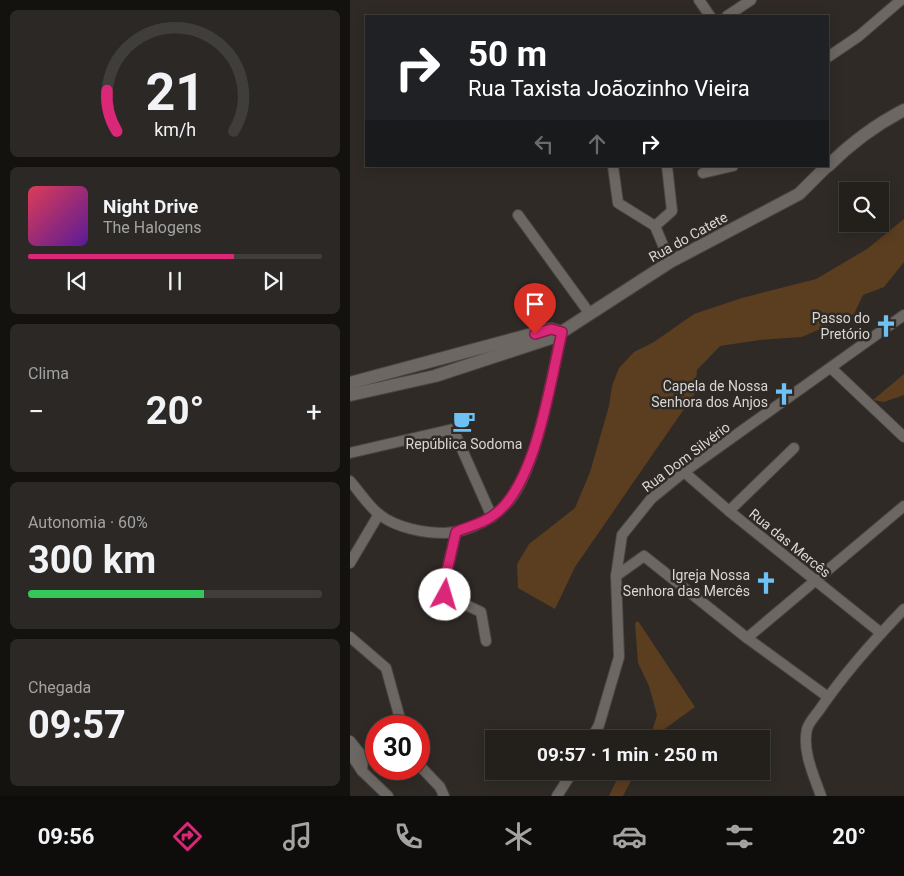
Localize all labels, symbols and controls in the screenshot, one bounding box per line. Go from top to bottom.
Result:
text: 50 m [468,34,547,75]
icon: right [385,35,450,100]
text: 21 [145,62,205,123]
text: Rua Taxista Joãozinho Vieira [468,76,750,101]
text: km/h [154,119,196,140]
icon: left [530,130,558,158]
icon: ahead [583,130,611,158]
icon: right [636,130,664,158]
map controls [839,182,889,232]
button: search [839,182,889,232]
text: Night Drive [103,195,198,218]
street label: Rua do Catete [646,209,730,265]
text: The Halogens [103,218,202,237]
icon: previous [63,267,91,295]
icon: pause [161,267,189,295]
icon: next [259,267,287,295]
pin [514,283,556,334]
icon: arrive [521,290,549,318]
place label: Passo do Pretório [812,310,870,342]
church icon: Passo do Pretório [873,313,899,339]
text: Clima [28,364,69,383]
place label: Capela de Nossa Senhora dos Anjos [651,378,768,410]
church icon: Capela de Nossa Senhora dos Anjos [771,381,797,407]
text: 20° [146,389,204,433]
text: − [28,395,44,428]
text: + [306,395,322,428]
cafe icon: República Sodoma [451,408,477,434]
street label: Rua Dom Silvério [639,419,733,495]
place label: República Sodoma [406,436,522,452]
street label: Rua das Mercês [746,505,834,581]
text: Autonomia · 60% [28,513,148,532]
text: 300 km [28,538,156,582]
place label: Igreja Nossa Senhora das Mercês [623,567,750,599]
position arrow [418,568,470,620]
church icon: Igreja Nossa Senhora das Mercês [753,570,779,596]
text: Chegada [28,678,91,697]
text: 09:57 [28,703,126,747]
speed limit sign: 30 [365,715,430,780]
text: 09:57 · 1 min · 250 m [537,743,718,766]
icon: directions [170,819,205,854]
icon: music [280,819,315,854]
icon: phone [391,819,426,854]
icon: climate [501,819,536,854]
icon: car [612,819,647,854]
icon: filters [722,819,757,854]
text: 09:56 [38,824,94,849]
text: 20° [832,824,866,849]

